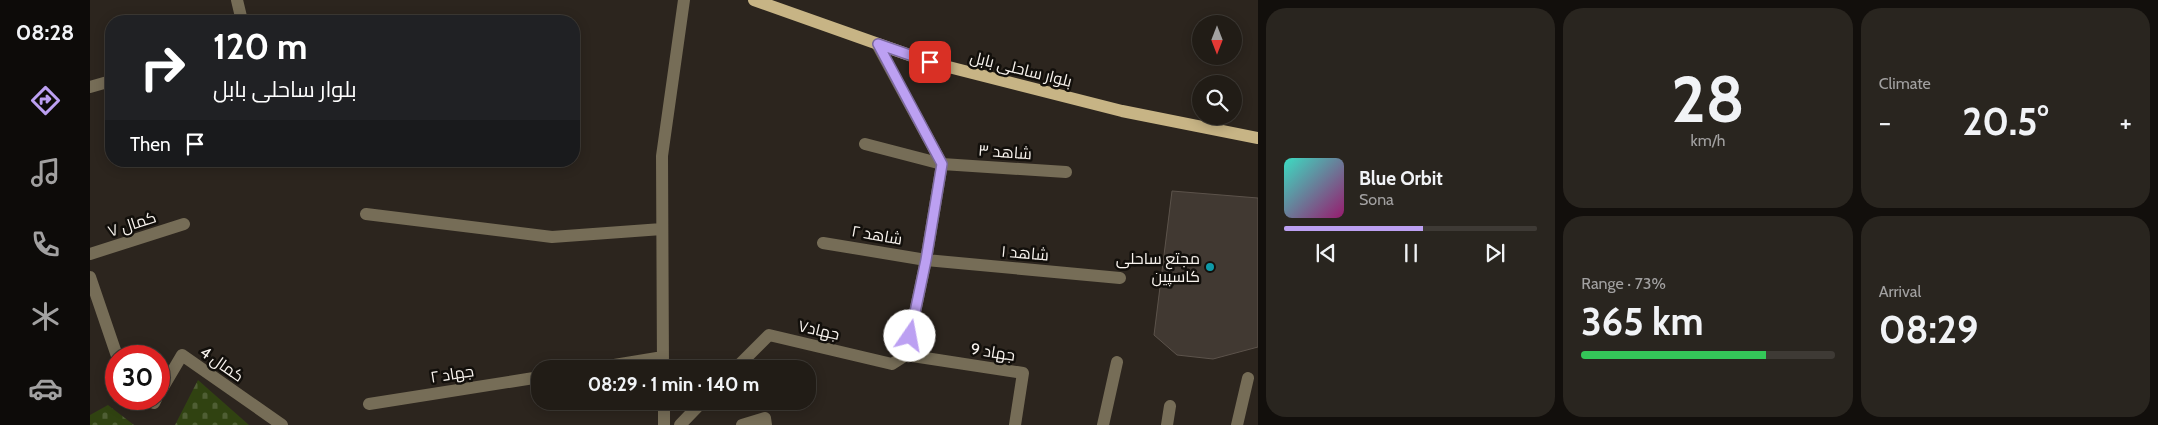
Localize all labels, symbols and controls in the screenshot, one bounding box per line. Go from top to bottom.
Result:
north arrow [1192,15,1242,65]
map controls [1192,15,1242,125]
text: 08:28 [16,19,74,46]
text: 120 m [213,25,307,68]
icon: right [130,35,195,100]
pin [909,41,951,83]
street label: بلوار ساحلی بابل [968,47,1074,92]
icon: arrive [916,48,944,76]
text: 28 [1671,59,1745,138]
text: Climate [1879,74,1931,93]
button: search [1192,75,1242,125]
text: بلوار ساحلی بابل [213,76,357,103]
icon: directions [28,83,63,118]
text: 20.5° [1962,98,2049,145]
text: − [1879,105,1891,139]
text: + [2120,105,2132,139]
icon: arrive [181,130,209,158]
text: km/h [1690,131,1726,150]
text: Then [130,133,171,156]
street label: شاهد ۳ [978,141,1032,163]
icon: music [28,155,63,190]
text: Blue Orbit [1359,167,1443,190]
text: Sona [1359,190,1394,209]
street label: کمال ۷ [105,207,159,242]
street label: شاهد ۲ [850,221,904,249]
icon: phone [28,227,63,262]
icon: previous [1312,239,1340,267]
icon: pause [1397,239,1425,267]
icon: next [1481,239,1509,267]
street label: شاهد ۱ [1000,241,1050,265]
place label: مجتع ساحلی کاسپین [1116,249,1200,287]
marker: مجتع ساحلی کاسپین [1204,261,1216,273]
text: Range · 73% [1581,274,1666,293]
text: Arrival [1879,282,1921,301]
text: 365 km [1581,298,1704,345]
icon: climate [28,299,63,334]
text: 08:29 [1879,306,1978,353]
position arrow [883,309,935,361]
street label: جهاد۷ [796,316,842,345]
street label: جهاد 9 [969,339,1017,366]
street label: کمال 4 [196,342,248,387]
speed limit sign: 30 [105,345,170,410]
street label: جهاد ۲ [429,361,475,388]
icon: car [28,371,63,406]
text: 08:29 · 1 min · 140 m [588,373,759,396]

